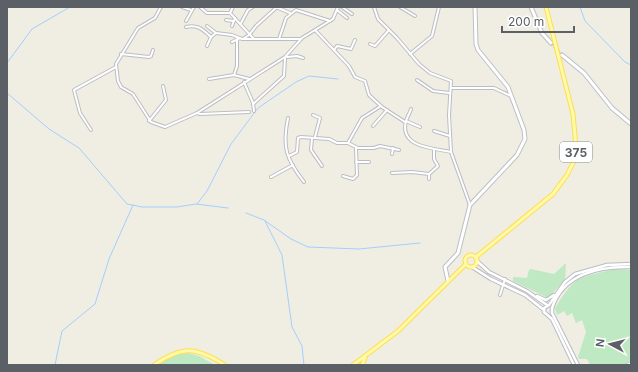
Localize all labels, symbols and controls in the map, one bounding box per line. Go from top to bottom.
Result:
scale bar [502,8,574,34]
text: 200 m [508,14,544,29]
road number: 375 [560,142,592,162]
north arrow [590,324,630,364]
text: N [593,338,608,348]

